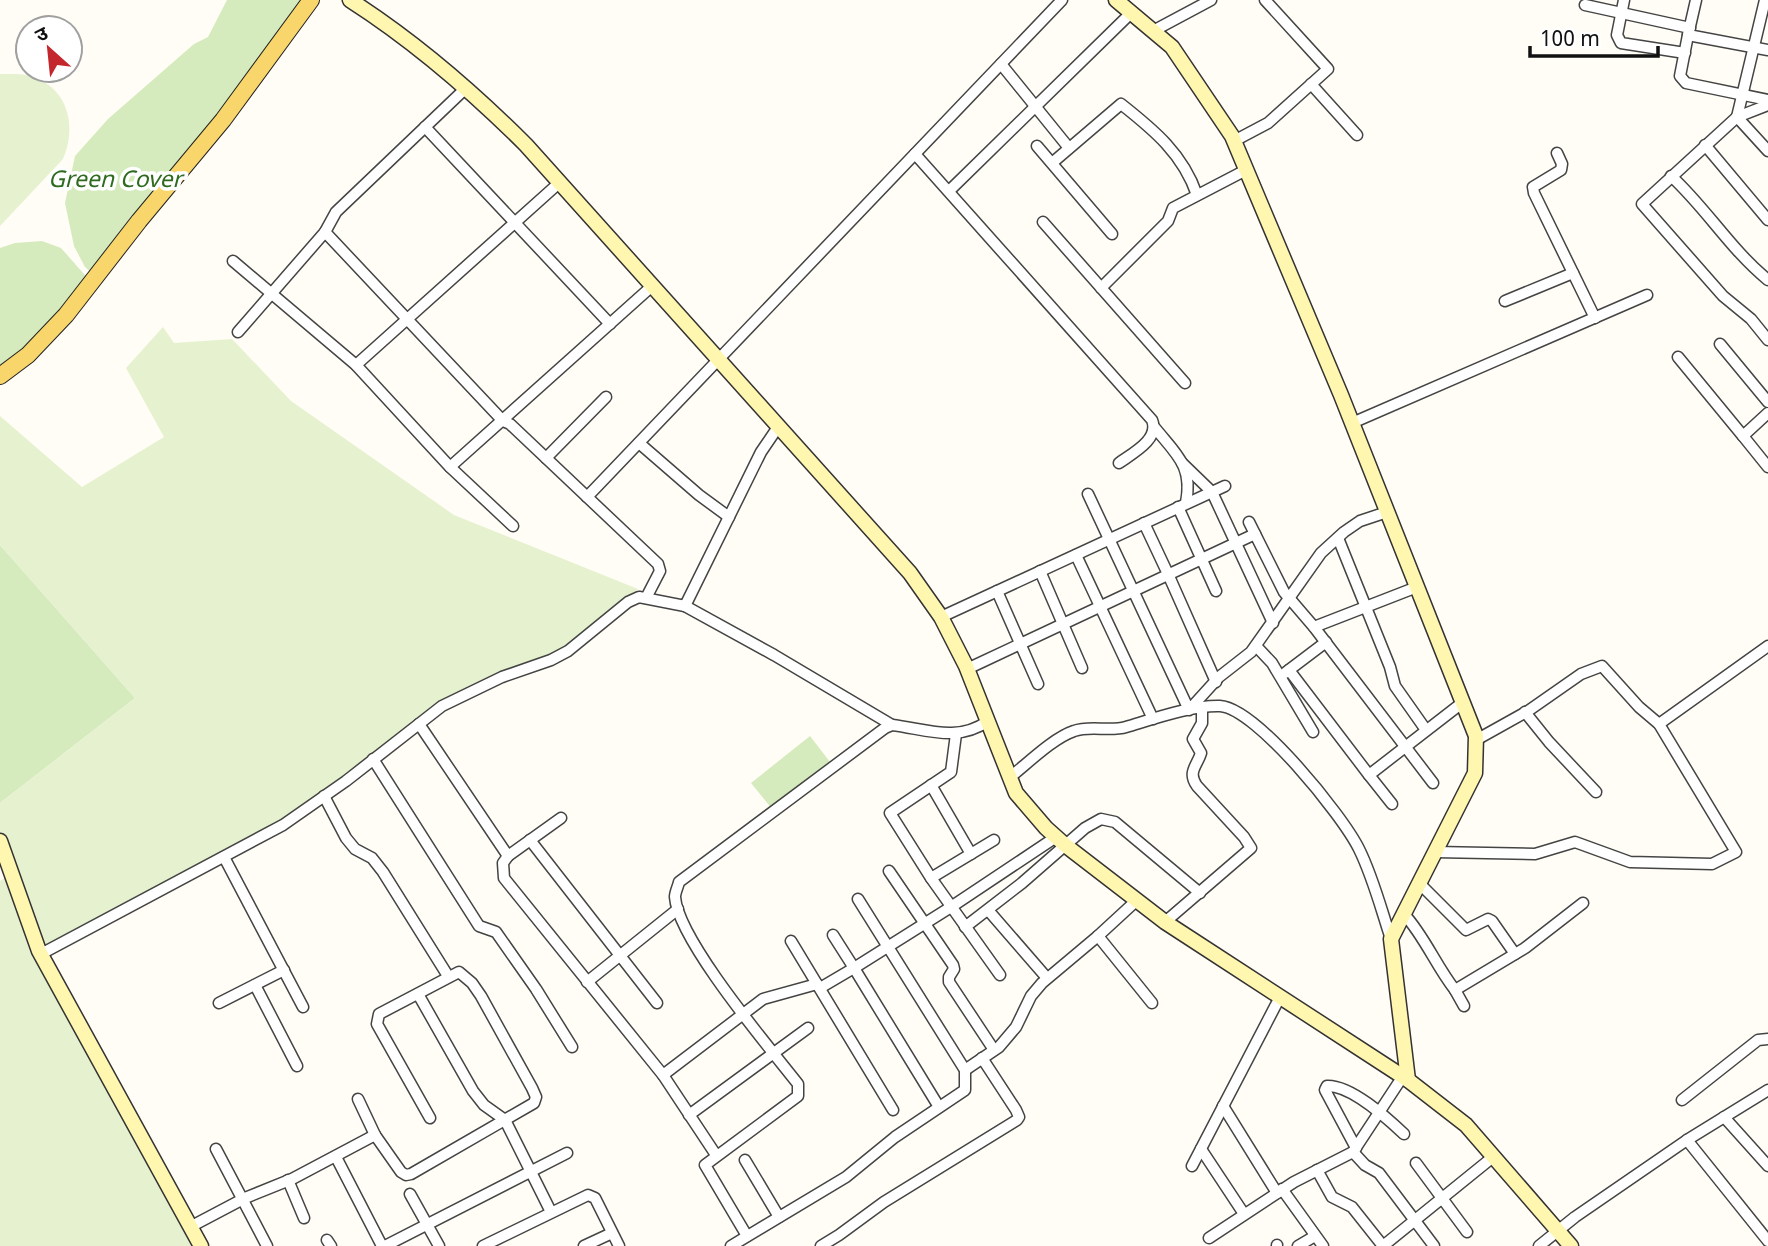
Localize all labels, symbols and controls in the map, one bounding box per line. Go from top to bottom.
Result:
north arrow [14,14,84,84]
scale bar [1530,14,1658,58]
text: उ [32,22,54,50]
text: 100 m [1540,27,1600,55]
park label: Green Cover [48,166,186,196]

